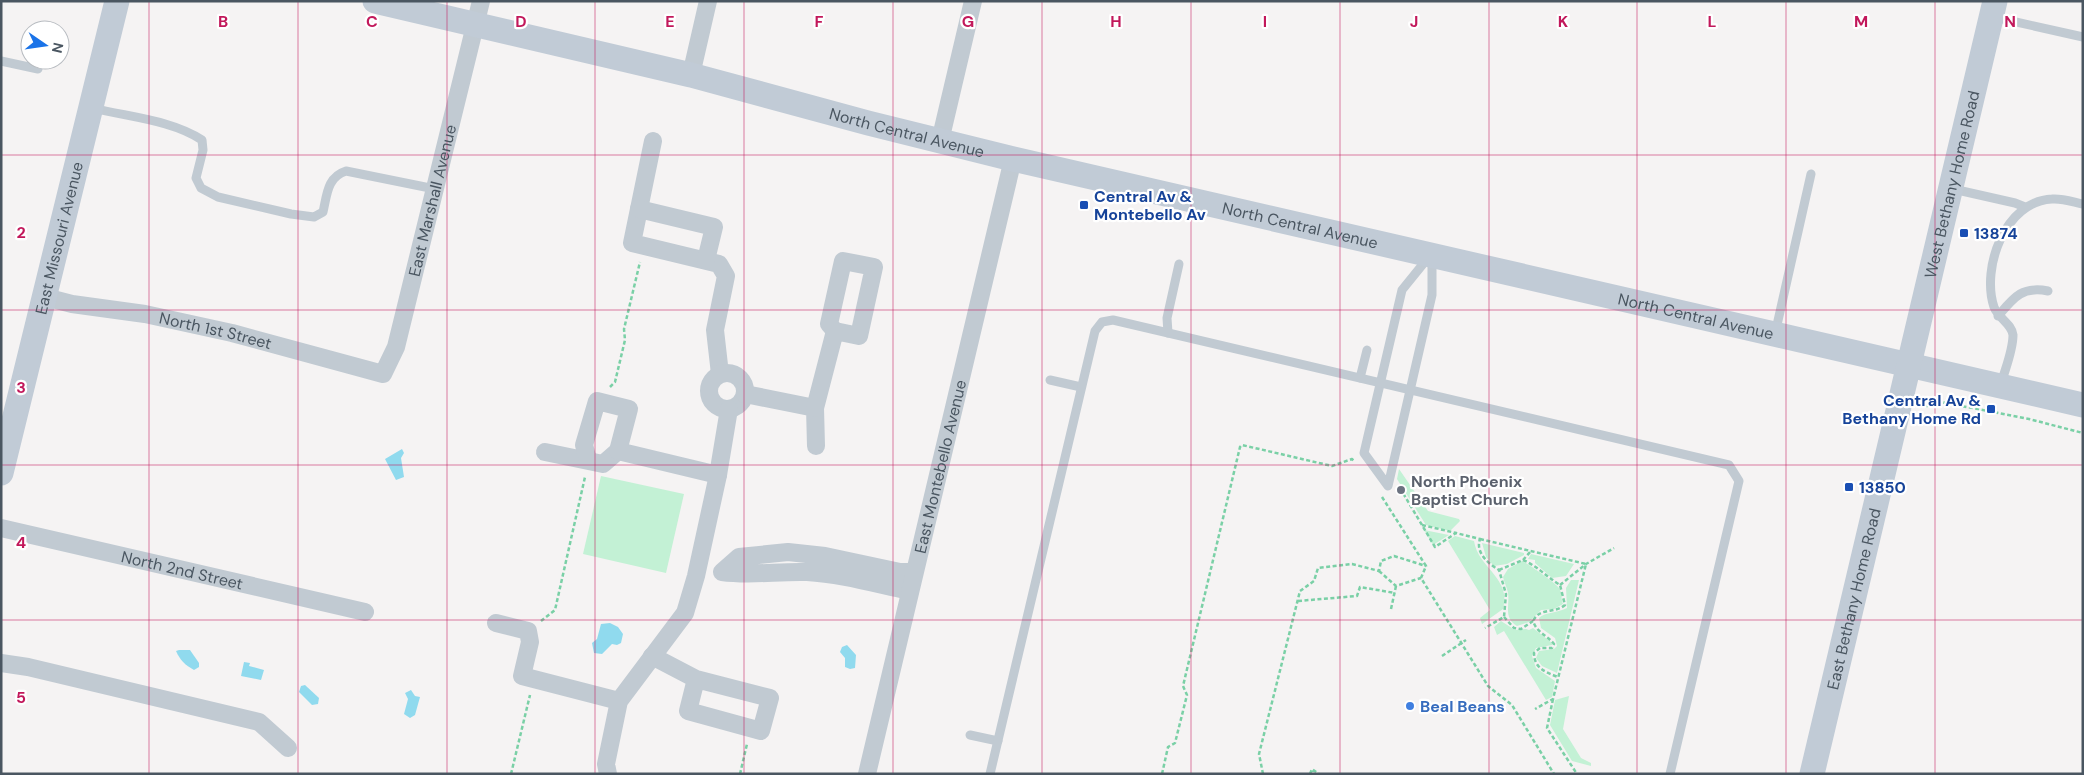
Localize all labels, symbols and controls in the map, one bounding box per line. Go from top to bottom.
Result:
text: B [218,11,228,32]
text: C [366,11,378,32]
text: D [515,11,527,32]
text: E [665,11,675,32]
text: F [815,11,824,32]
text: G [962,11,974,32]
text: H [1110,11,1122,32]
text: I [1263,11,1267,32]
text: J [1410,11,1418,32]
text: K [1558,11,1569,32]
text: L [1708,11,1717,32]
text: M [1854,11,1868,32]
text: N [2004,11,2016,32]
north arrow [20,20,70,70]
text: N [48,41,68,55]
street label: West Bethany Home Road [1920,89,1984,280]
street label: North Central Avenue [827,103,987,163]
street label: East Marshall Avenue [404,122,461,279]
street label: East Missouri Avenue [30,160,88,317]
place label: Central Av & Montebello Av [1094,186,1206,225]
street label: North Central Avenue [1220,197,1380,254]
marker: Central Av & Montebello Av [1078,199,1090,211]
text: 2 [16,222,26,243]
place label: 13874 [1974,223,2018,244]
marker: 13874 [1958,227,1970,239]
street label: North Central Avenue [1616,288,1776,345]
street label: North 1st Street [157,307,274,354]
text: 3 [16,377,26,398]
street label: East Montebello Avenue [910,378,971,556]
place label: Central Av & Bethany Home Rd [1842,390,1981,429]
marker: Central Av & Bethany Home Rd [1985,403,1997,415]
place label: North Phoenix Baptist Church [1411,471,1529,510]
place label: 13850 [1859,477,1906,498]
marker: 13850 [1843,481,1855,493]
marker: North Phoenix Baptist Church [1395,484,1407,496]
street label: East Bethany Home Road [1822,506,1886,692]
text: 4 [16,532,26,553]
street label: North 2nd Street [119,546,245,595]
text: 5 [16,687,26,708]
place label: Beal Beans [1420,696,1505,717]
marker: Beal Beans [1404,700,1416,712]

